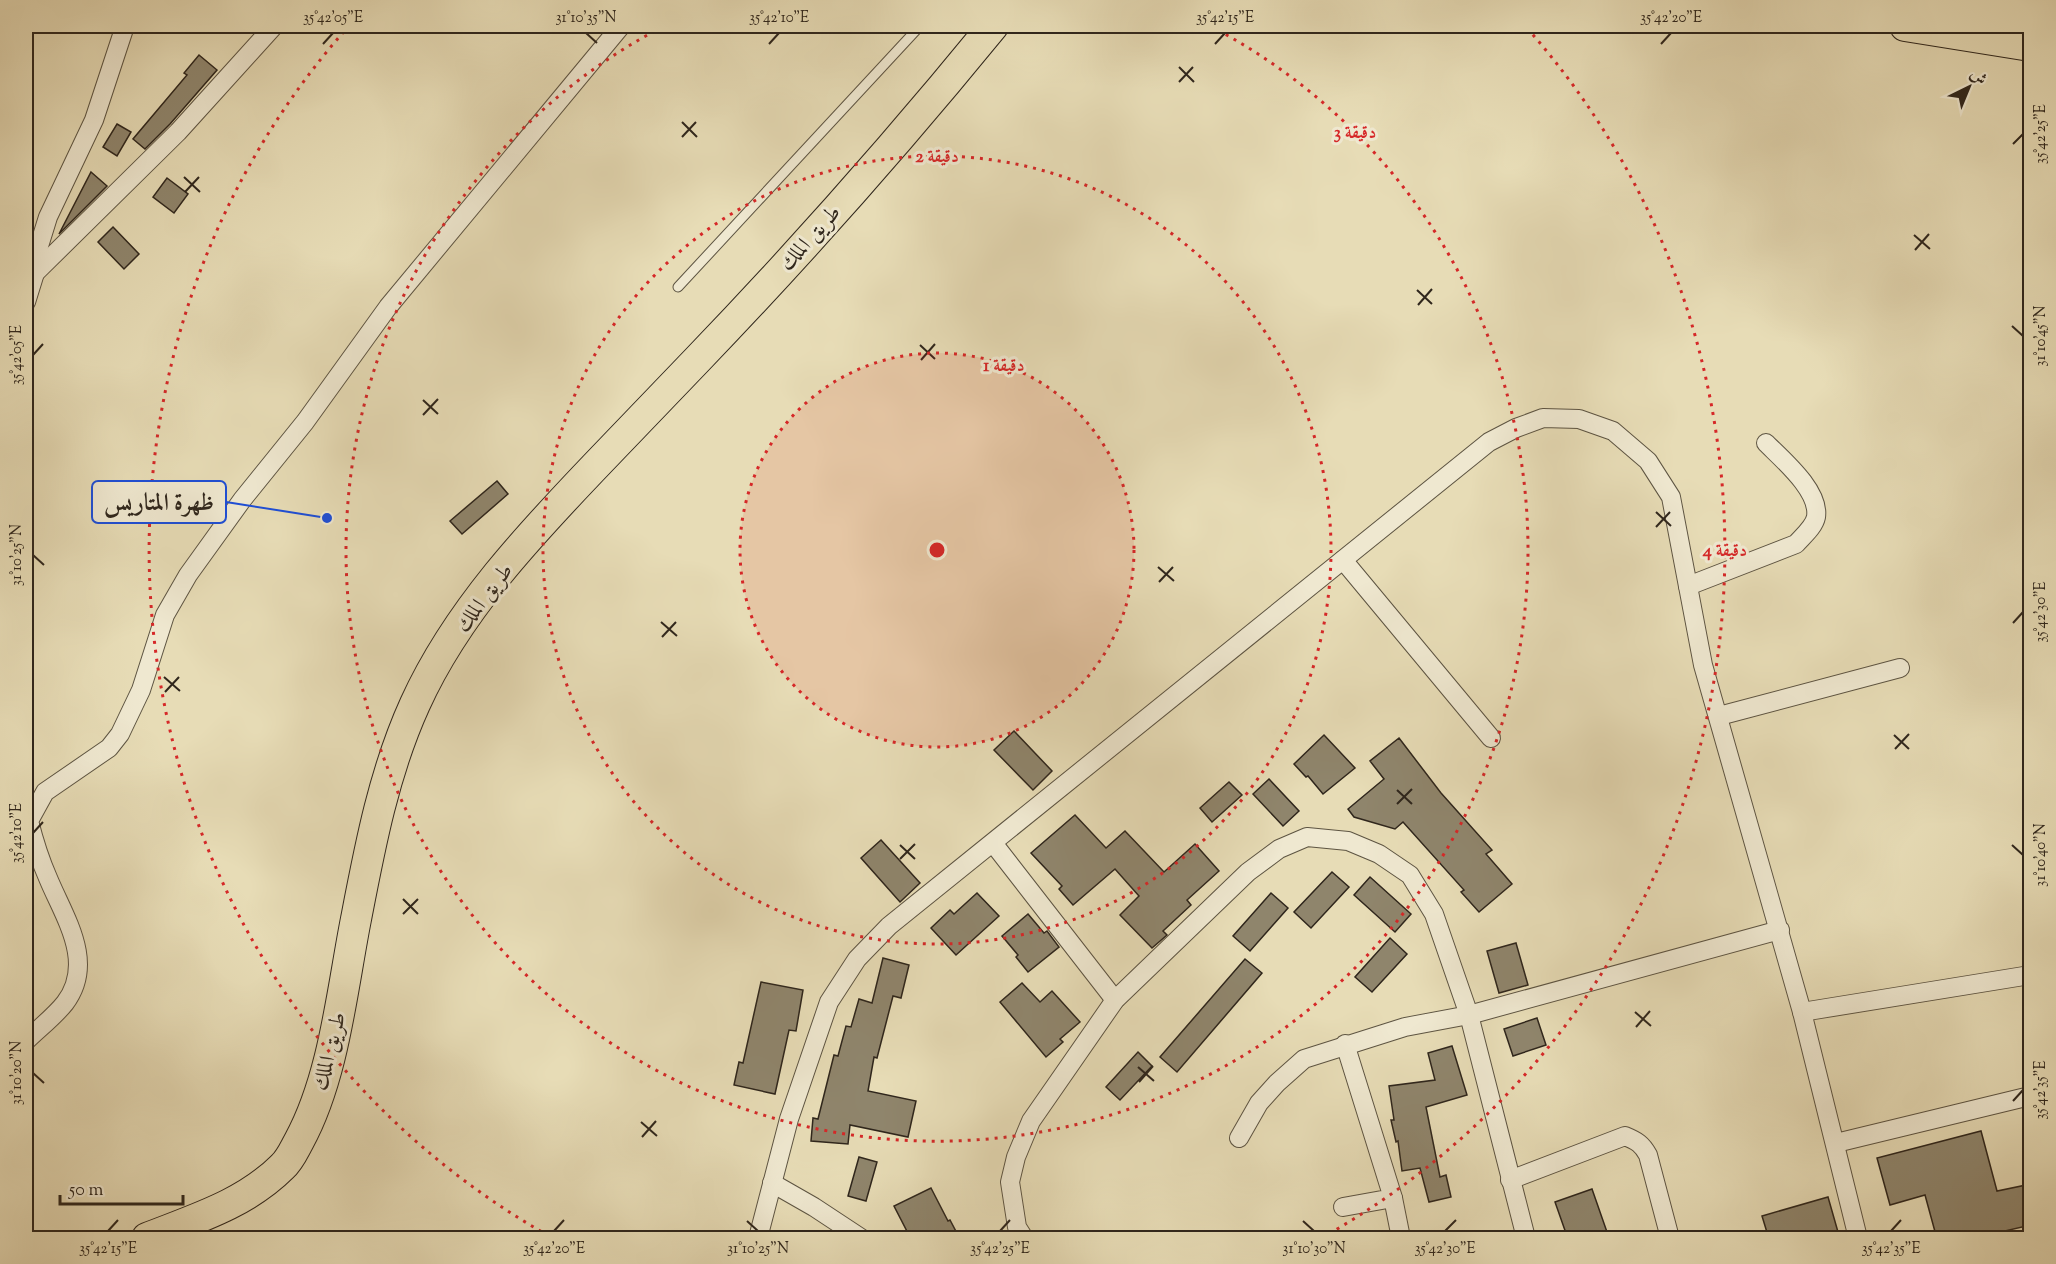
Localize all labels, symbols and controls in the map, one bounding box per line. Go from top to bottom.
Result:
text: 35°42'05"E [303,8,363,29]
text: 31°10'35"N [555,8,617,29]
text: 35°42'10"E [749,8,809,29]
text: 35°42'15"E [1196,8,1254,29]
text: 35°42'20"E [1640,8,1702,29]
north arrow [1939,57,1999,117]
text: ش [1964,64,1991,92]
text: 35°42'25"E [2031,104,2052,164]
text: 3 دقيقة [1334,121,1376,147]
text: 2 دقيقة [915,145,959,171]
street label: طريق الملك [773,199,850,279]
text: 31°10'45"N [2031,305,2052,367]
text: 35°42'05"E [7,325,28,385]
text: 1 دقيقة [983,354,1025,380]
callout: ظهرة المتاريس [92,481,226,523]
text: ظهرة المتاريس [104,487,214,521]
text: 31°10'25"N [7,524,28,586]
text: 4 دقيقة [1702,539,1747,565]
centre of rings [927,540,947,560]
street label: طريق الملك [449,557,522,640]
text: 35°42'30"E [2031,581,2052,643]
text: 35°42'10"E [7,803,28,863]
text: 31°10'40"N [2031,823,2052,887]
street label: طريق الملك [306,1009,356,1094]
text: 31°10'20"N [7,1041,28,1105]
text: 35°42'35"E [2031,1061,2052,1119]
scale bar [60,1168,183,1206]
text: 50 m [68,1178,104,1204]
text: 35°42'15"E [79,1239,137,1260]
text: 35°42'20"E [523,1239,585,1260]
text: 31°10'25"N [727,1239,789,1260]
text: 35°42'25"E [970,1239,1030,1260]
text: 31°10'30"N [1282,1239,1346,1260]
text: 35°42'30"E [1414,1239,1476,1260]
text: 35°42'35"E [1862,1239,1920,1260]

